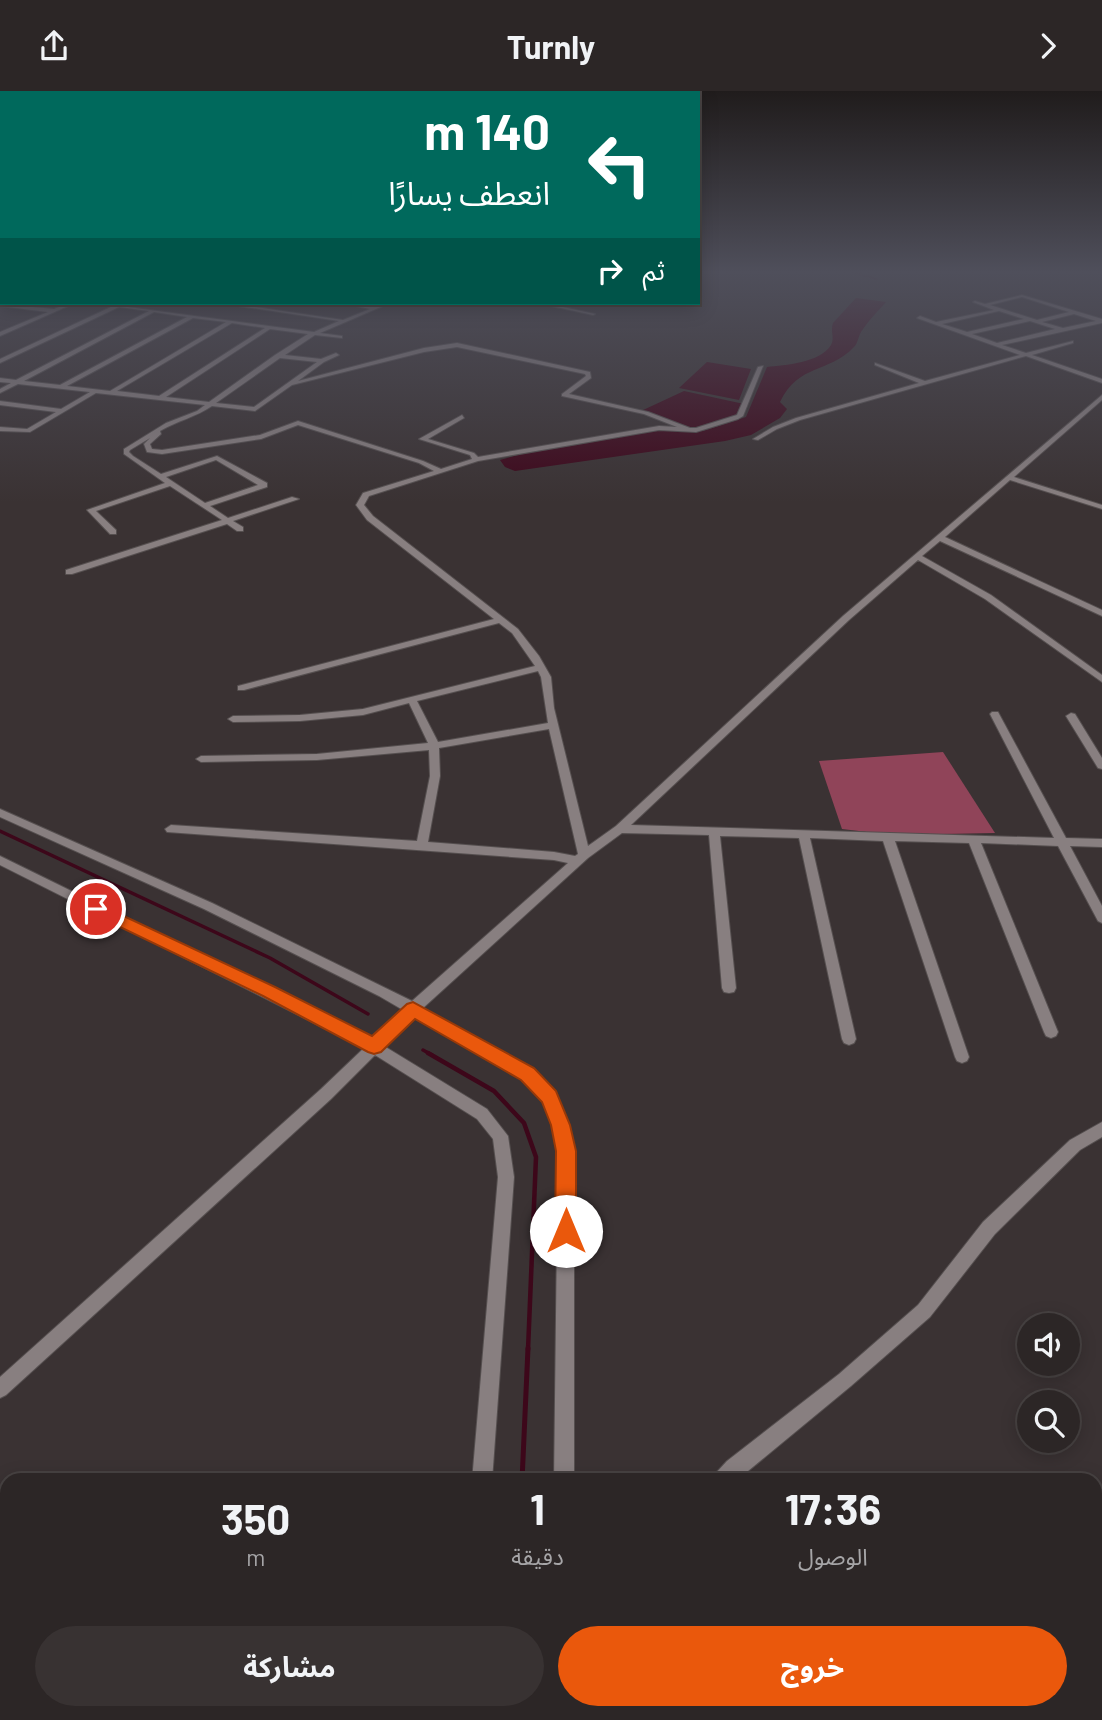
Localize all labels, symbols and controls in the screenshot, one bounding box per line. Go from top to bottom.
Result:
icon: share [35,27,73,65]
text: Turnly [507,27,595,65]
icon: forward [1029,27,1067,65]
text: 140 m [424,101,550,160]
icon: left [574,119,665,210]
text: انعطف يسارًا [388,173,550,211]
icon: right [591,252,629,290]
text: ثم [643,254,665,285]
pin [66,879,126,939]
icon: arrive [77,890,115,928]
position arrow [529,1194,603,1268]
map controls [1017,1313,1080,1453]
button: sound [1017,1313,1080,1376]
button: search [1017,1390,1080,1453]
text: 1 [530,1483,545,1533]
text: 17:36 [785,1483,881,1533]
text: 350 [221,1493,290,1543]
text: دقيقة [511,1542,564,1570]
text: الوصول [798,1542,868,1570]
text: m [246,1543,265,1571]
button: مشاركة [35,1626,544,1706]
button: خروج [558,1626,1067,1706]

